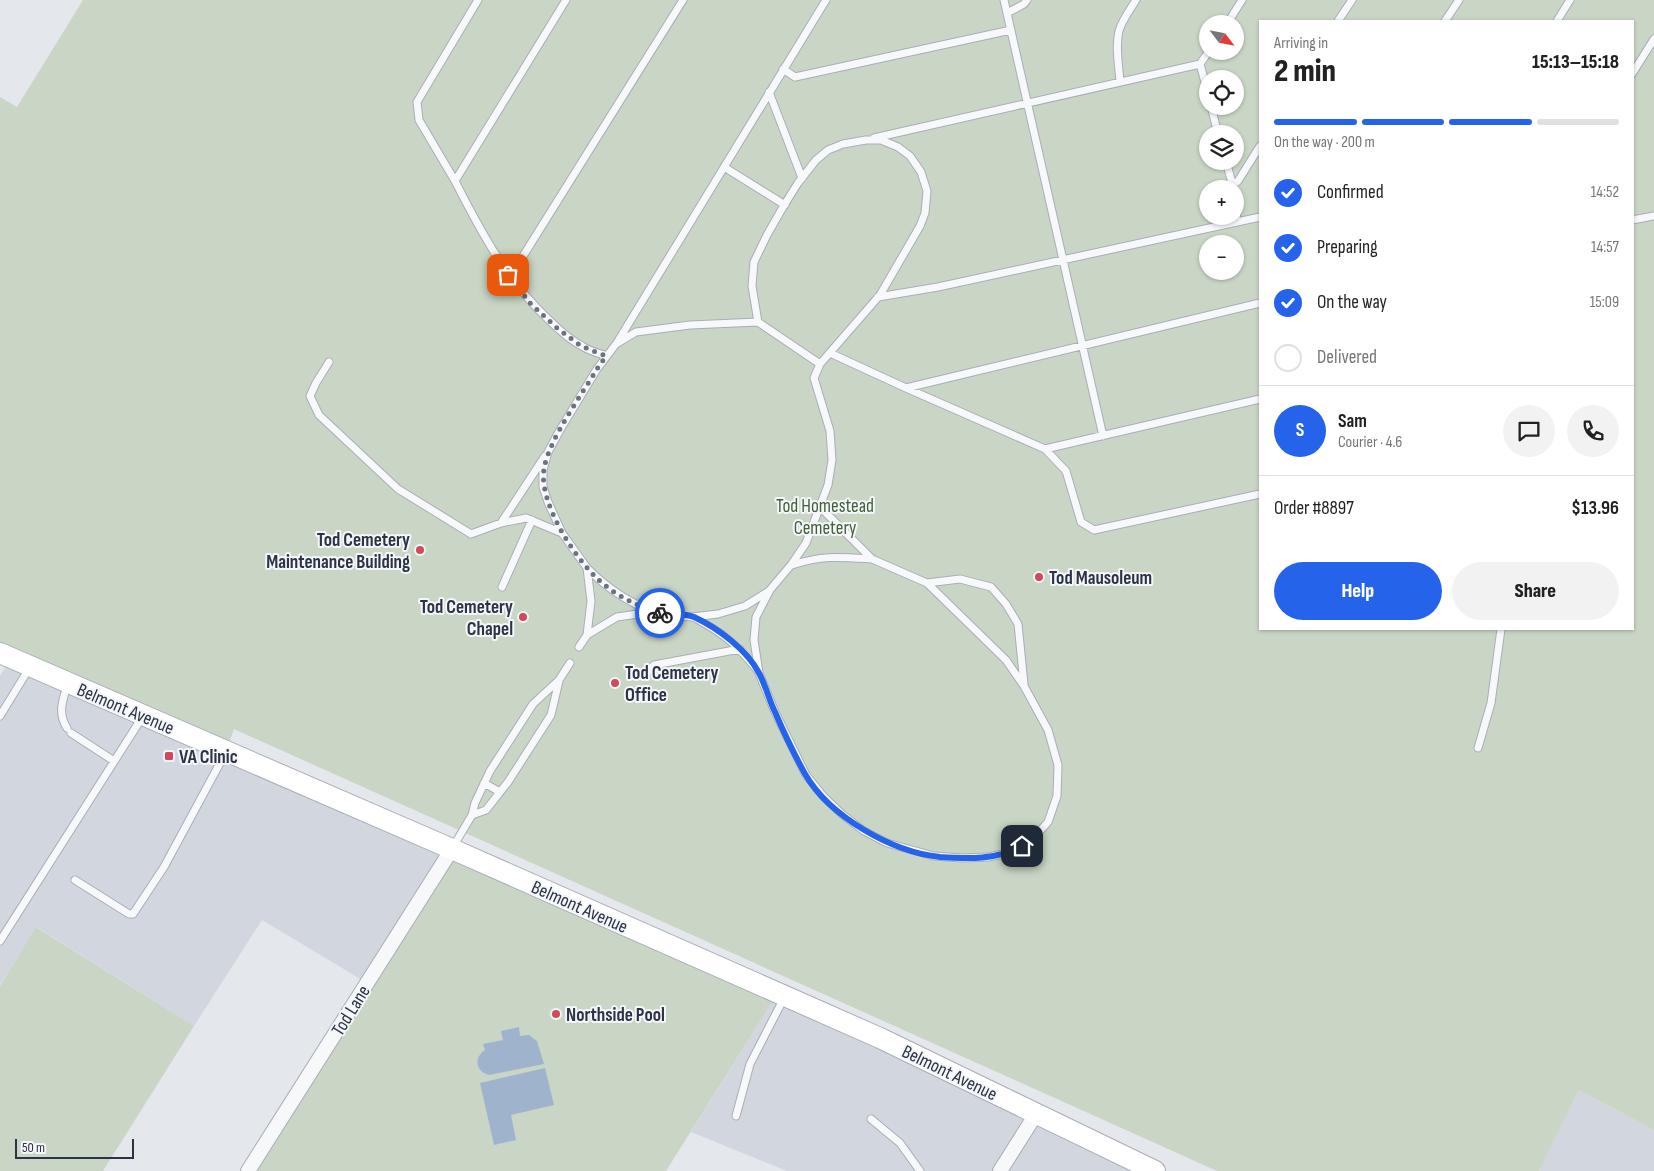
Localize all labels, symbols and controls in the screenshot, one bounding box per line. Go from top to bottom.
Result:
north arrow [1199,15,1244,60]
map controls [1199,15,1244,280]
text: Arriving in [1274,34,1328,53]
text: 15:13–15:18 [1532,51,1619,74]
text: 2 min [1274,52,1336,91]
button: locate [1199,70,1244,115]
button: layers [1199,125,1244,170]
text: On the way · 200 m [1274,133,1375,152]
icon: check [1274,179,1302,207]
button: + [1199,180,1244,225]
text: Confirmed [1317,181,1384,204]
text: 14:52 [1591,183,1619,202]
icon: check [1274,234,1302,262]
button: − [1199,235,1244,280]
text: Preparing [1317,236,1378,259]
text: 14:57 [1591,238,1619,257]
pin [487,254,529,296]
icon: bag [494,261,522,289]
icon: check [1274,289,1302,317]
text: On the way [1317,291,1387,314]
text: 15:09 [1590,293,1619,312]
text: Delivered [1317,346,1377,369]
button: chat [1503,405,1555,457]
button: phone [1567,405,1619,457]
text: Sam [1338,410,1367,433]
text: S [1296,419,1304,442]
text: Courier · 4.6 [1338,433,1402,452]
park label: Tod Homestead Cemetery [776,495,874,540]
text: Order #8897 [1274,497,1354,520]
text: $13.96 [1571,497,1619,520]
place label: Tod Cemetery Maintenance Building [266,529,410,574]
marker: Tod Cemetery Maintenance Building [414,544,426,556]
button: Help [1274,562,1442,620]
button: Share [1452,562,1619,620]
place label: Tod Mausoleum [1049,567,1152,590]
marker: Tod Mausoleum [1033,571,1045,583]
courier [635,588,685,638]
place label: Tod Cemetery Chapel [420,596,513,641]
icon: bike [646,599,674,627]
marker: Tod Cemetery Chapel [517,611,529,623]
place label: Tod Cemetery Office [625,662,718,707]
marker: Tod Cemetery Office [609,677,621,689]
street label: Belmont Avenue [73,679,177,740]
place label: VA Clinic [179,746,238,769]
marker: VA Clinic [163,750,175,762]
pin [1001,825,1043,867]
icon: home [1008,832,1036,860]
street label: Belmont Avenue [528,876,631,939]
street label: Tod Lane [327,981,376,1040]
place label: Northside Pool [566,1004,665,1027]
marker: Northside Pool [550,1008,562,1020]
street label: Belmont Avenue [898,1040,1001,1106]
scale bar [15,1136,134,1159]
text: 50 m [22,1139,45,1156]

